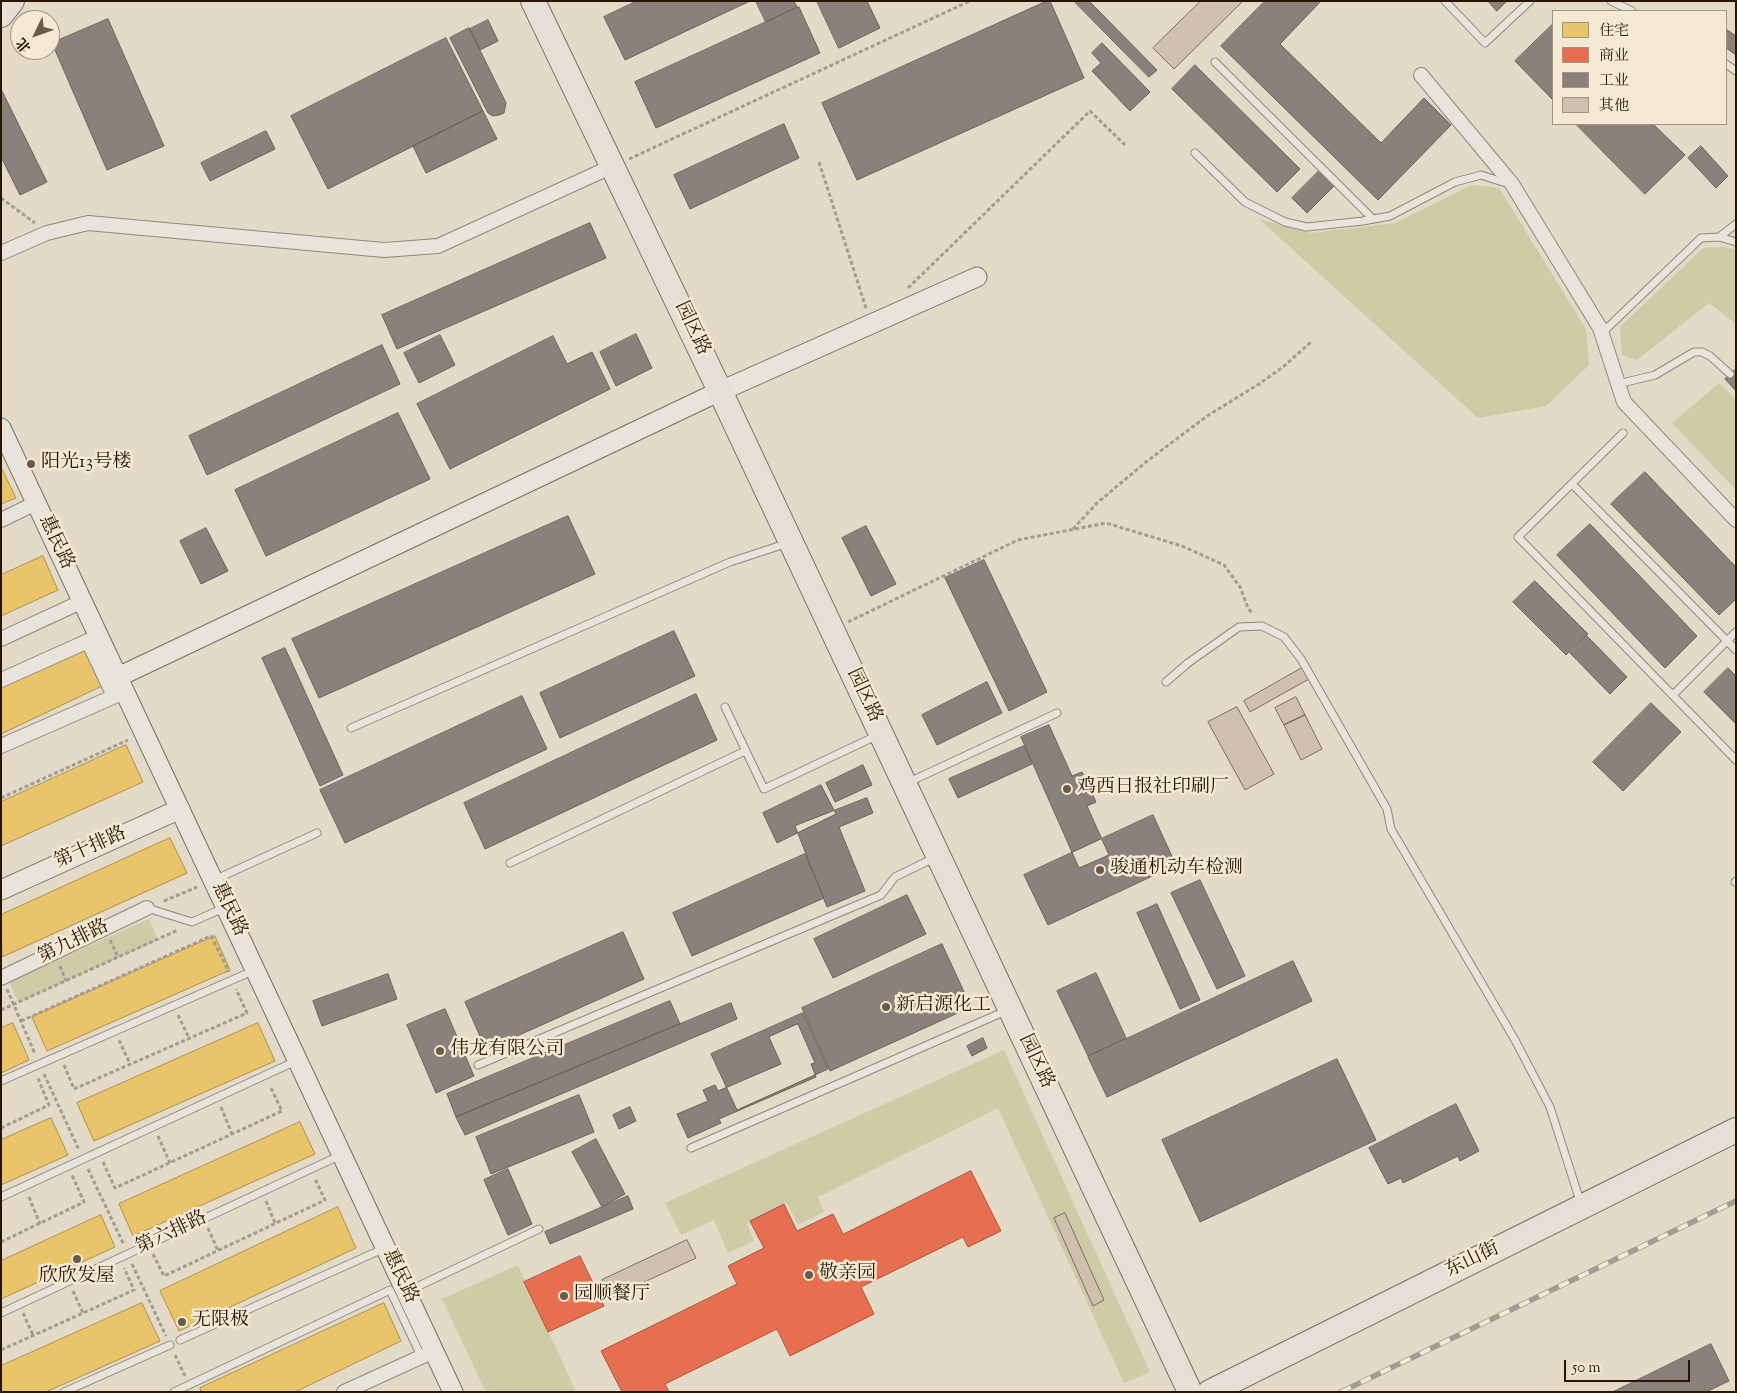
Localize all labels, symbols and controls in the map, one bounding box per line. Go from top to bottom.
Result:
north arrow [10,10,60,60]
legend [1552,10,1727,125]
text: 住宅 [1599,21,1629,42]
text: 北 [12,32,37,56]
text: 商业 [1599,46,1629,67]
text: 工业 [1599,71,1629,92]
text: 其他 [1599,96,1629,117]
street label: 园区路 [669,298,713,360]
place label: 阳光13号楼 [41,453,131,475]
marker: 阳光13号楼 [25,458,37,470]
street label: 惠民路 [33,512,77,574]
street label: 园区路 [841,665,885,727]
place label: 鸡西日报社印刷厂 [1077,778,1229,800]
marker: 鸡西日报社印刷厂 [1061,783,1073,795]
street label: 第十排路 [52,823,130,875]
place label: 骏通机动车检测 [1110,859,1243,881]
marker: 骏通机动车检测 [1094,864,1106,876]
street label: 惠民路 [206,879,250,941]
street label: 第九排路 [35,916,113,970]
place label: 新启源化工 [896,996,991,1018]
marker: 新启源化工 [880,1001,892,1013]
street label: 园区路 [1013,1031,1057,1093]
place label: 伟龙有限公司 [450,1040,564,1062]
marker: 伟龙有限公司 [434,1045,446,1057]
street label: 第六排路 [133,1208,211,1260]
street label: 东山街 [1442,1238,1504,1284]
street label: 惠民路 [377,1246,421,1308]
marker: 欣欣发屋 [71,1253,83,1265]
place label: 敬亲园 [819,1264,876,1286]
place label: 欣欣发屋 [39,1267,115,1289]
marker: 敬亲园 [803,1269,815,1281]
place label: 园顺餐厅 [574,1285,650,1307]
marker: 园顺餐厅 [558,1290,570,1302]
place label: 无限极 [192,1311,249,1333]
marker: 无限极 [176,1316,188,1328]
scale bar [1567,1350,1693,1382]
text: 50 m [1572,1358,1601,1379]

